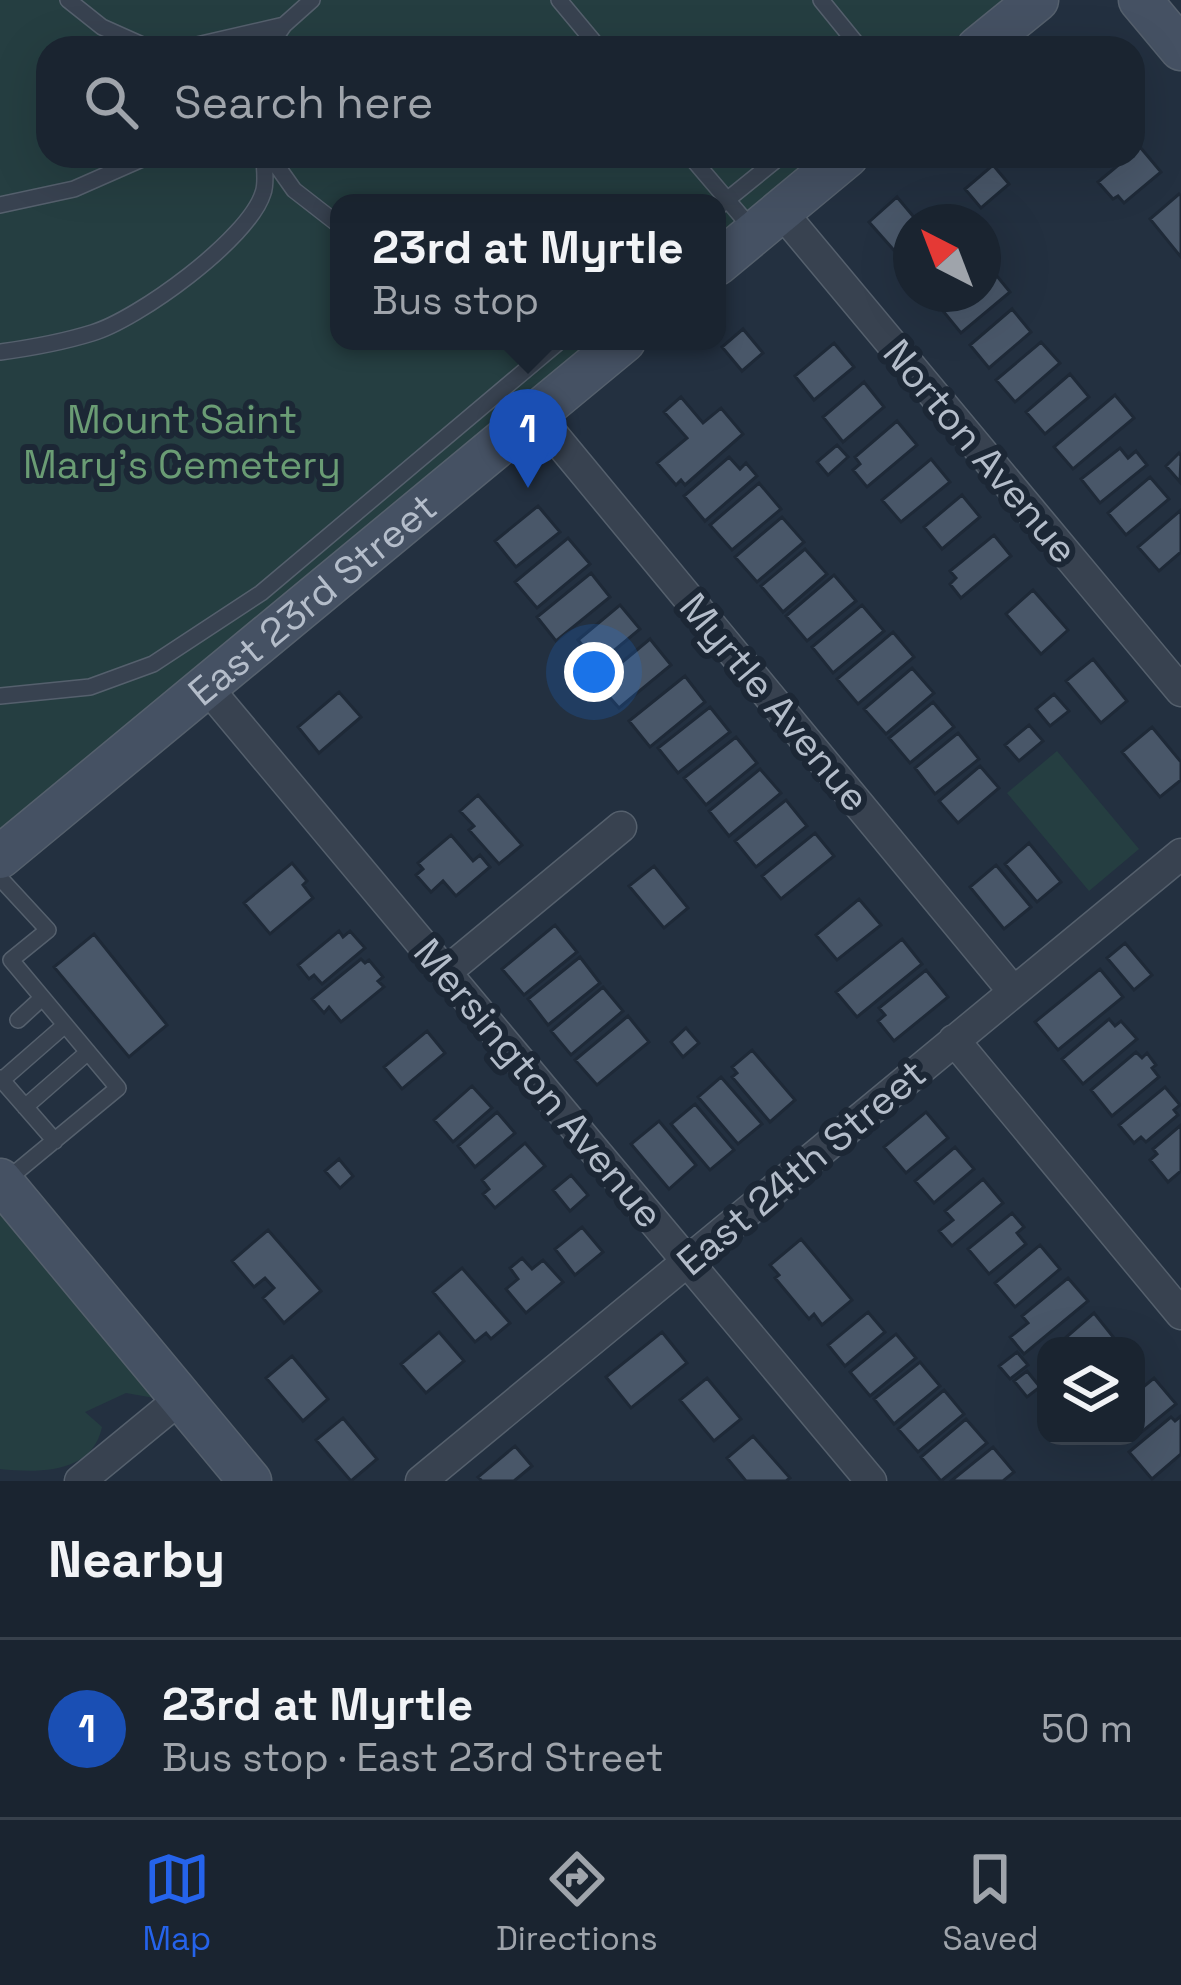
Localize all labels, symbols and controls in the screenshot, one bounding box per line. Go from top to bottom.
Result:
search box [36,36,1145,168]
icon: search [78,69,144,135]
text: Search here [174,74,433,131]
popup [330,194,726,350]
north arrow [893,204,1001,312]
text: 23rd at Myrtle [372,219,684,276]
text: Bus stop [372,276,539,325]
street label: Norton Avenue [873,329,1088,573]
pin: 1 [489,389,567,488]
park label: Mount Saint Mary's Cemetery [23,395,341,489]
street label: East 23rd Street [178,482,447,716]
street label: Myrtle Avenue [669,583,880,822]
your location [564,642,624,702]
street label: Mersington Avenue [403,929,674,1238]
street label: East 24th Street [667,1049,936,1286]
map controls [1037,1337,1145,1445]
button: layers [1037,1337,1145,1445]
text: Nearby [48,1527,225,1592]
text: 23rd at Myrtle [162,1676,473,1733]
text: 1 [78,1704,96,1753]
text: 50 m [1041,1704,1133,1753]
text: Bus stop · East 23rd Street [162,1733,664,1782]
tab: Map [142,1846,211,1960]
tab: Directions [496,1846,658,1960]
tab: Saved [942,1846,1039,1960]

